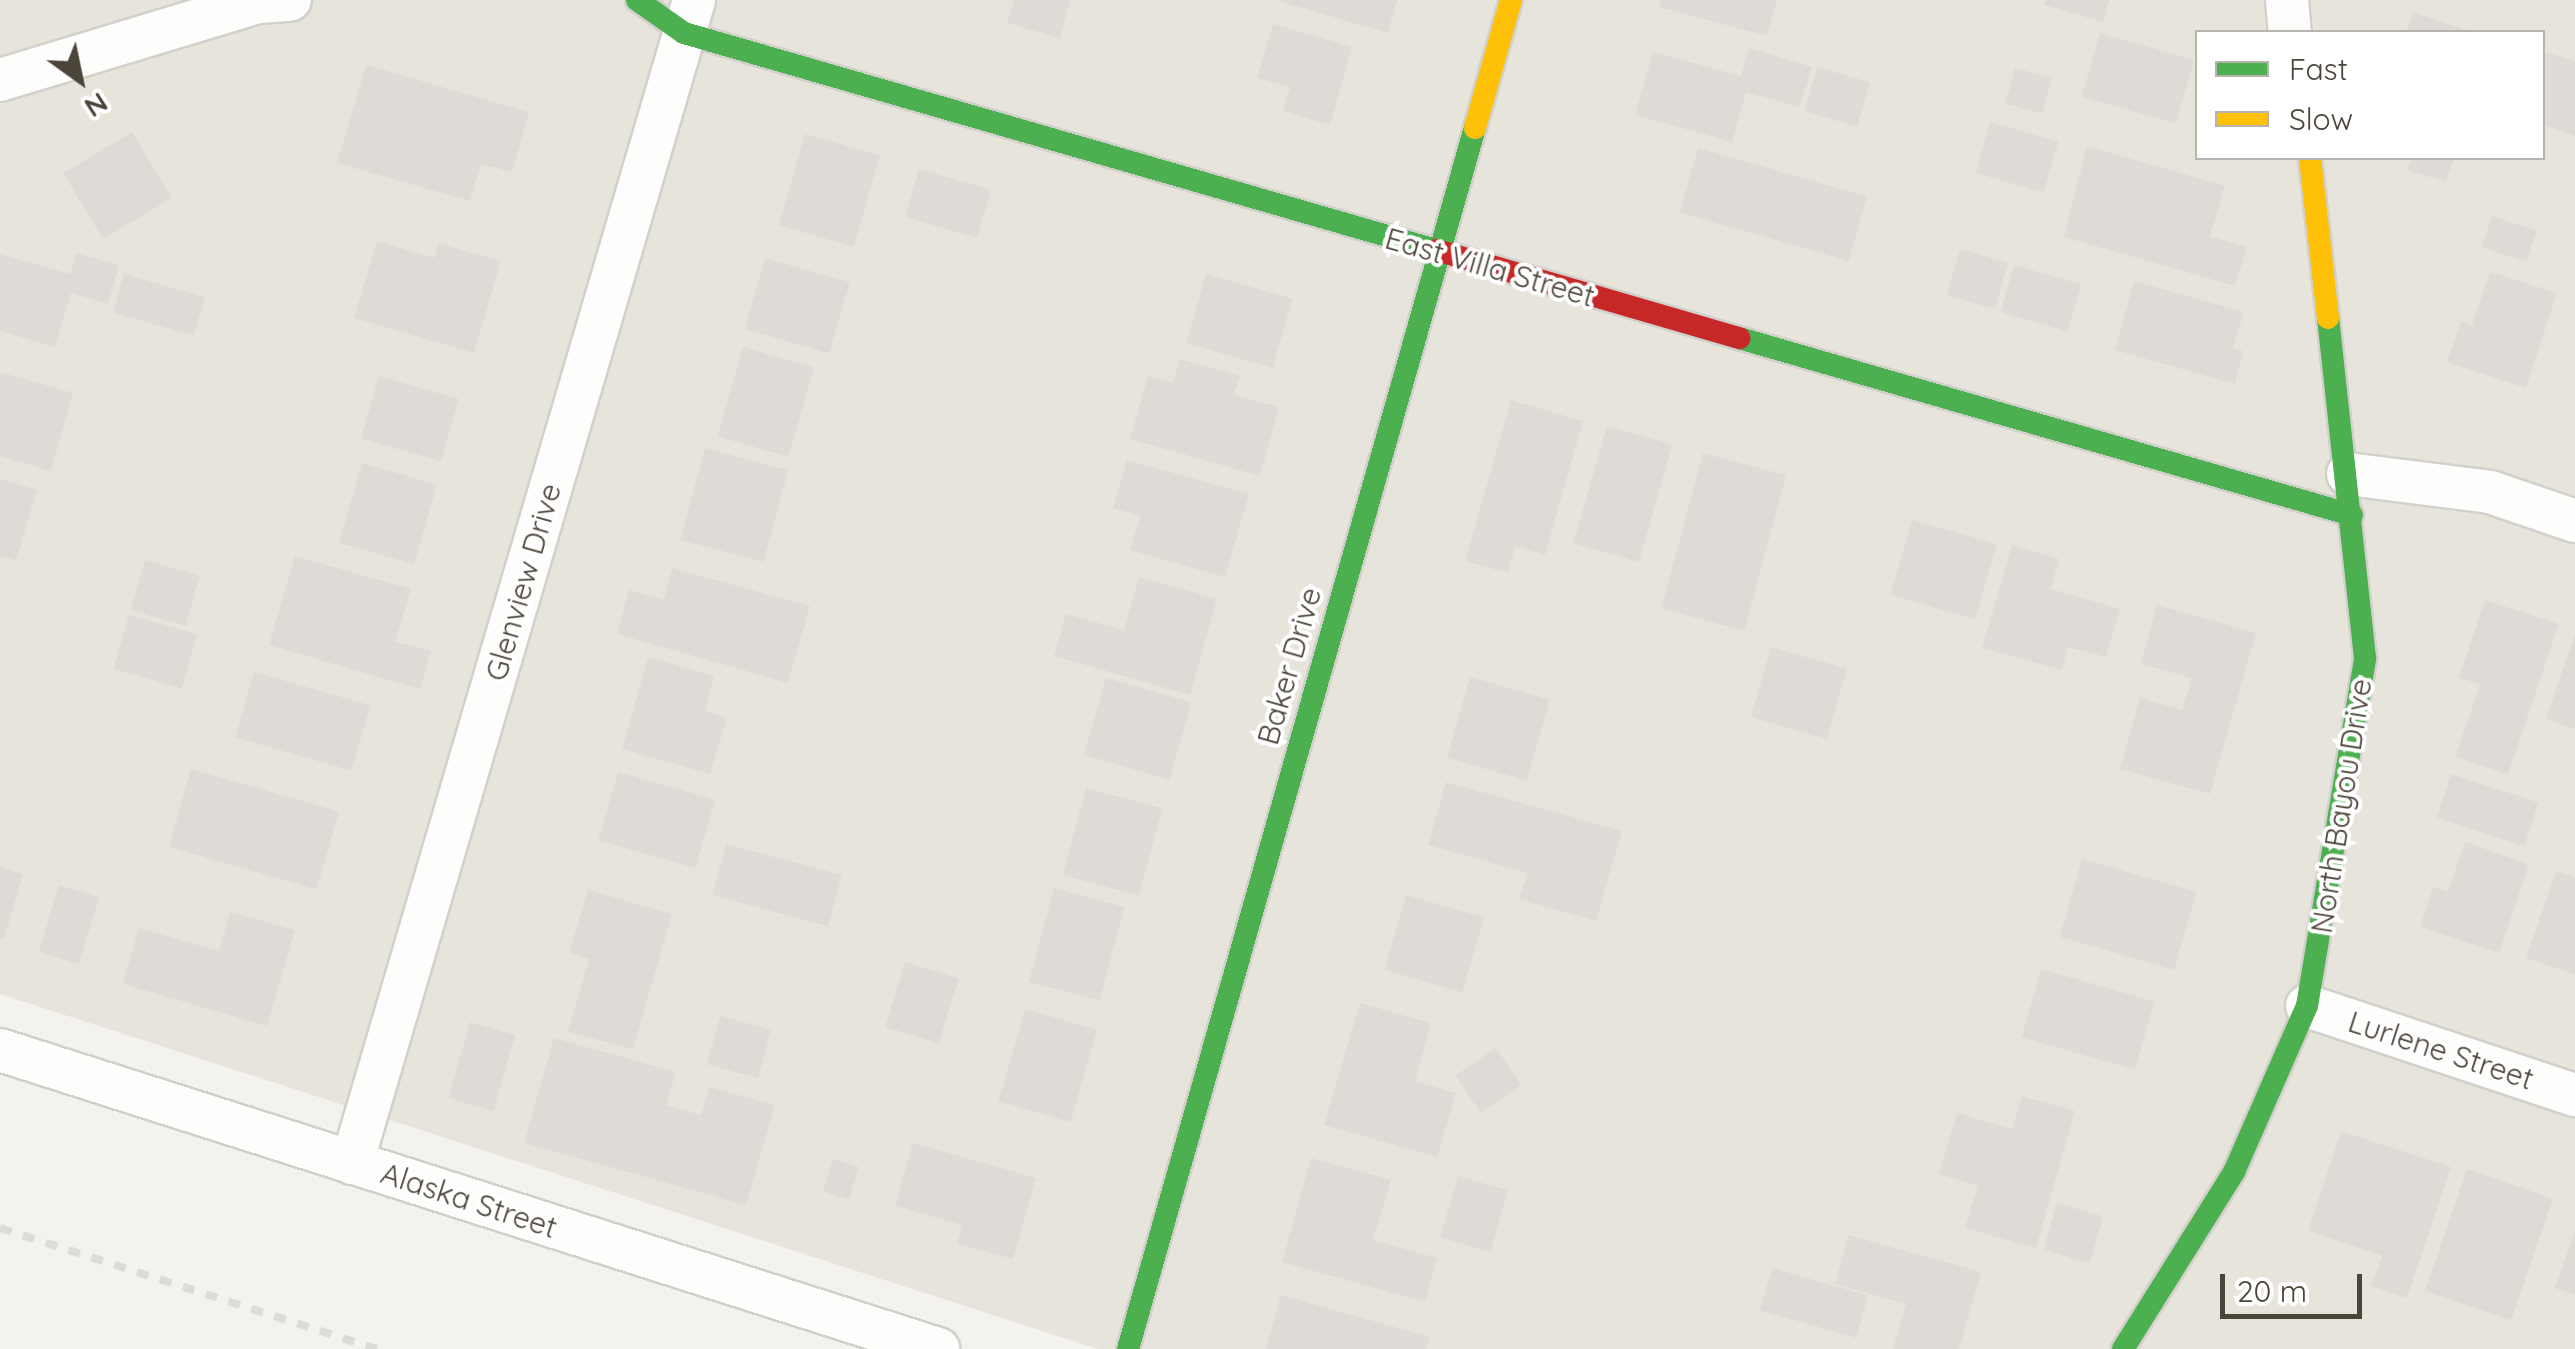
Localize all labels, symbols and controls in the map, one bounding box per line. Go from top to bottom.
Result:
north arrow [30,30,130,130]
legend [2195,30,2545,160]
text: Fast [2289,50,2348,88]
text: N [78,85,115,126]
text: Slow [2289,100,2353,138]
street label: East Villa Street [1381,220,1599,314]
street label: Glenview Drive [478,479,568,685]
street label: Baker Drive [1249,583,1329,749]
street label: North Bayou Drive [2303,676,2379,936]
street label: Lurlene Street [2344,1003,2538,1097]
street label: Alaska Street [376,1155,562,1245]
scale bar [2225,1254,2368,1316]
text: 20 m [2237,1272,2307,1310]

